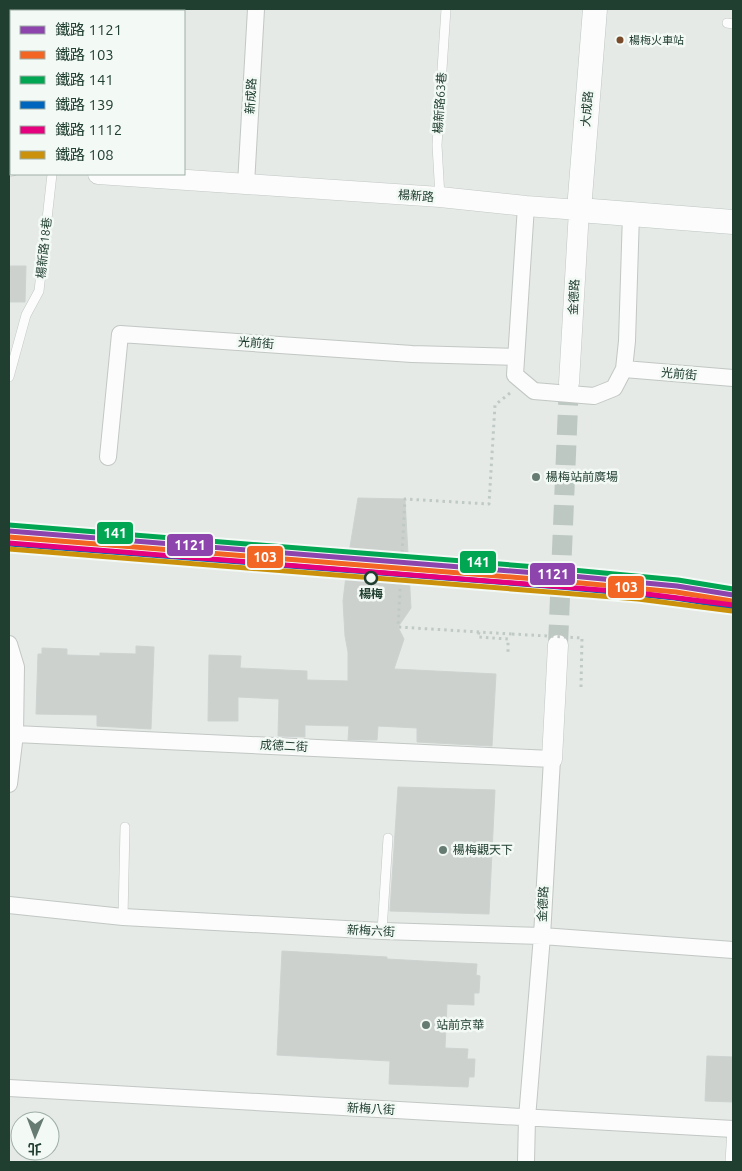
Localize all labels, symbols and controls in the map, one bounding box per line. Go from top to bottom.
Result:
legend [10,10,185,175]
text: 鐵路 1121 [55,21,122,38]
place label: 楊梅火車站 [629,34,684,46]
marker: 楊梅火車站 [615,35,625,45]
text: 鐵路 103 [55,46,114,63]
text: 鐵路 141 [55,71,114,88]
street label: 楊新路63巷 [431,72,448,134]
street label: 新成路 [243,78,258,114]
street label: 大成路 [578,90,595,127]
text: 鐵路 139 [55,96,114,113]
text: 鐵路 1112 [55,121,122,138]
text: 鐵路 108 [55,146,114,163]
street label: 楊新路 [398,188,434,203]
street label: 楊新路18巷 [34,217,53,279]
street label: 金德路 [566,279,581,315]
street label: 光前街 [238,335,274,350]
street label: 光前街 [661,365,698,382]
place label: 楊梅站前廣場 [546,470,618,483]
marker: 楊梅站前廣場 [530,471,542,483]
line badge: 141 [96,521,134,545]
text: 141 [103,525,127,541]
line badge: 1121 [166,533,214,557]
text: 1121 [174,537,206,553]
line badge: 103 [246,545,284,569]
text: 103 [253,549,277,565]
line badge: 141 [459,550,497,574]
text: 141 [466,554,490,570]
line badge: 1121 [529,562,576,586]
text: 1121 [537,566,569,582]
marker: 楊梅 [364,571,378,585]
line badge: 103 [607,575,645,599]
text: 103 [614,579,638,595]
place label: 楊梅 [359,587,383,600]
street label: 成德二街 [260,738,308,753]
place label: 楊梅觀天下 [453,843,513,856]
marker: 楊梅觀天下 [437,844,449,856]
street label: 金德路 [535,886,550,922]
street label: 新梅六街 [347,923,395,938]
place label: 站前京華 [436,1018,484,1031]
marker: 站前京華 [420,1019,432,1031]
street label: 新梅八街 [347,1101,395,1116]
north arrow [10,1111,60,1161]
text: 北 [28,1141,42,1157]

